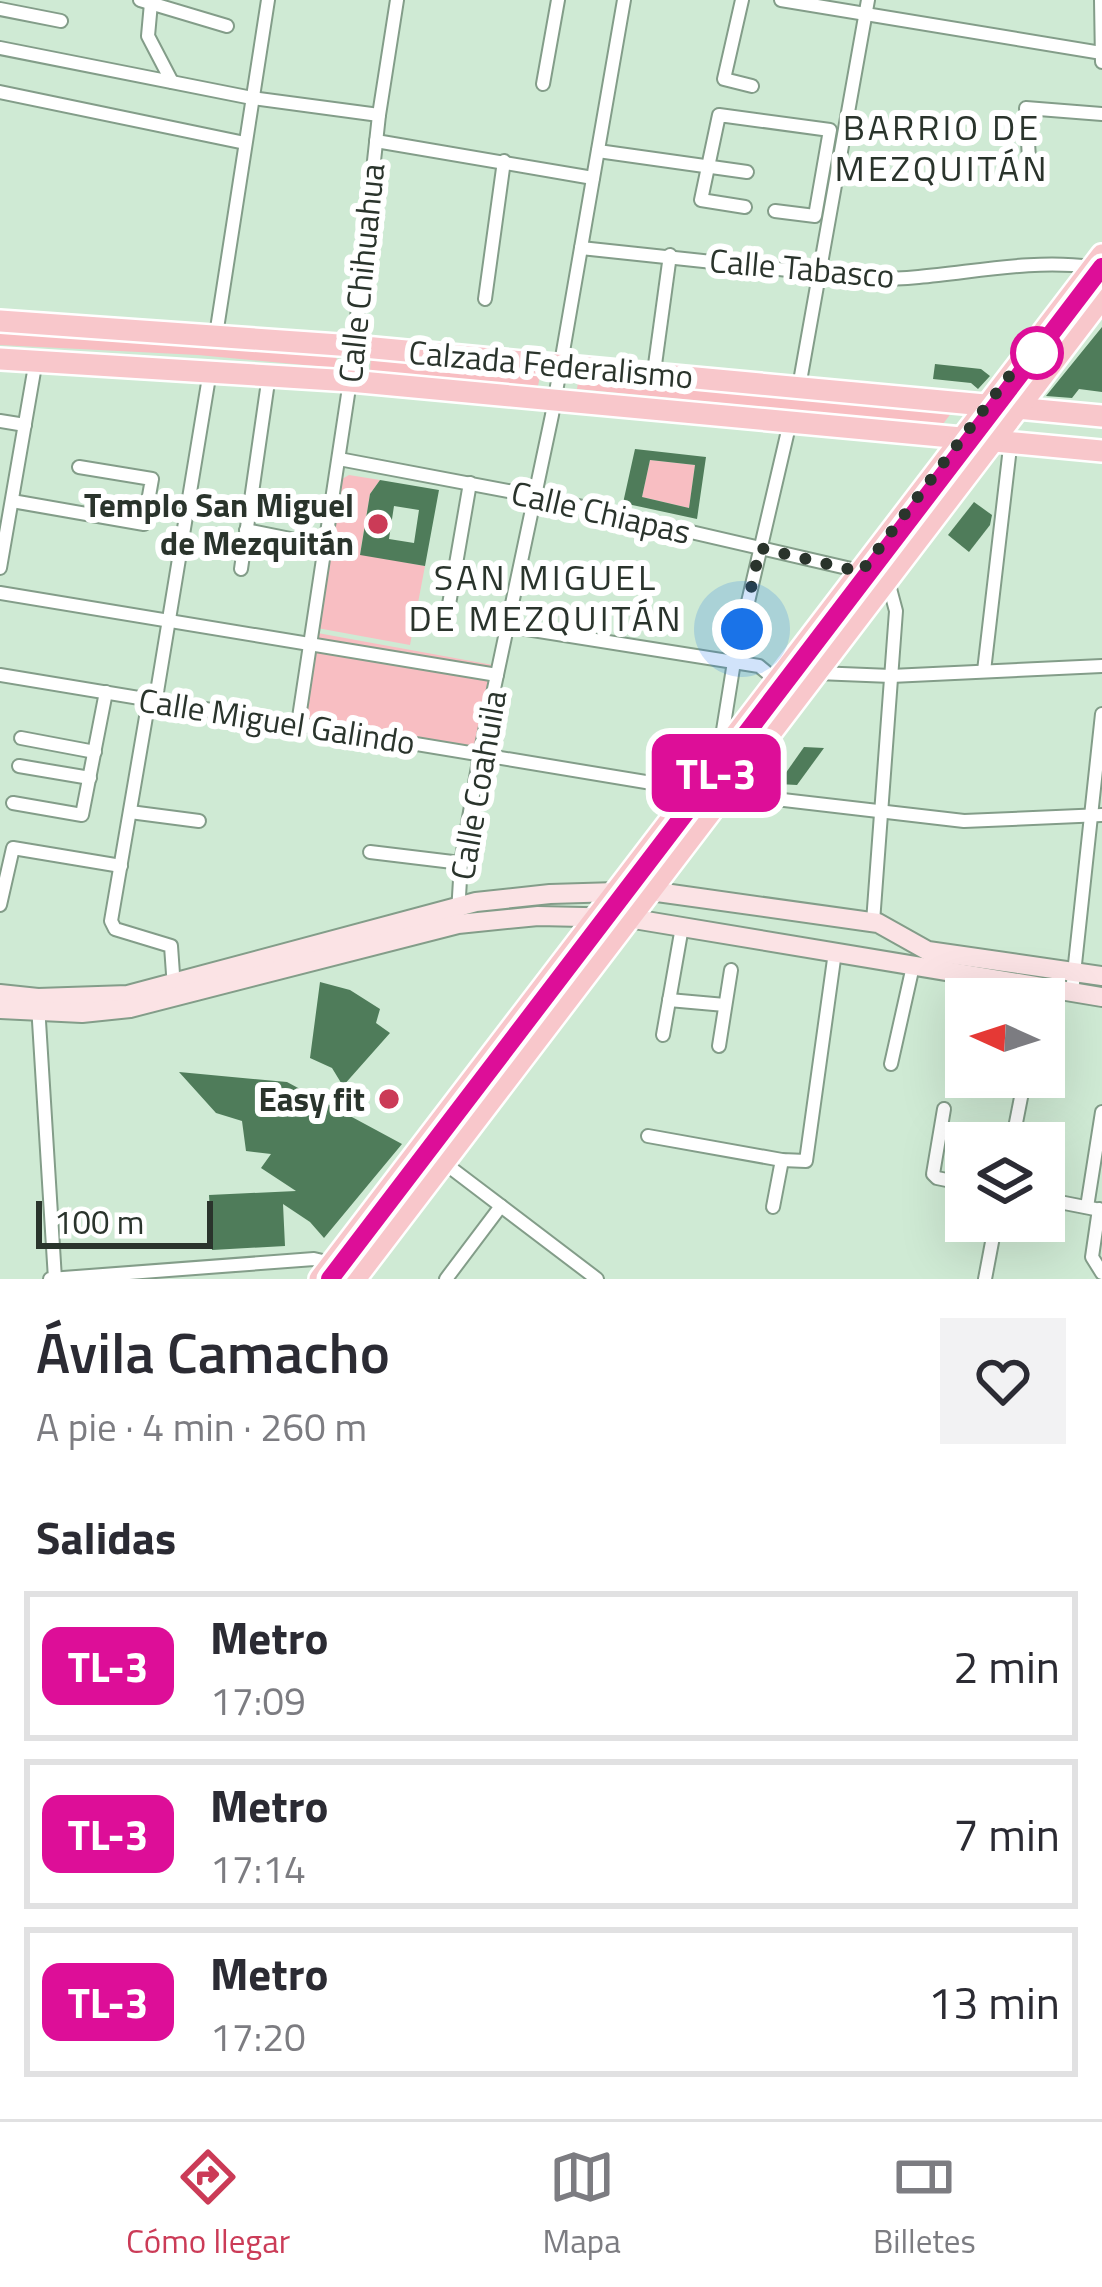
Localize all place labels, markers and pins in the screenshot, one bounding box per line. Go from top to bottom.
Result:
unlabelled marker [1012,328,1062,378]
place label: Templo San Miguel de Mezquitán [84,480,354,568]
marker: Templo San Miguel de Mezquitán [365,511,391,537]
place label: Easy fit [258,1074,365,1124]
marker: Easy fit [376,1086,402,1112]

